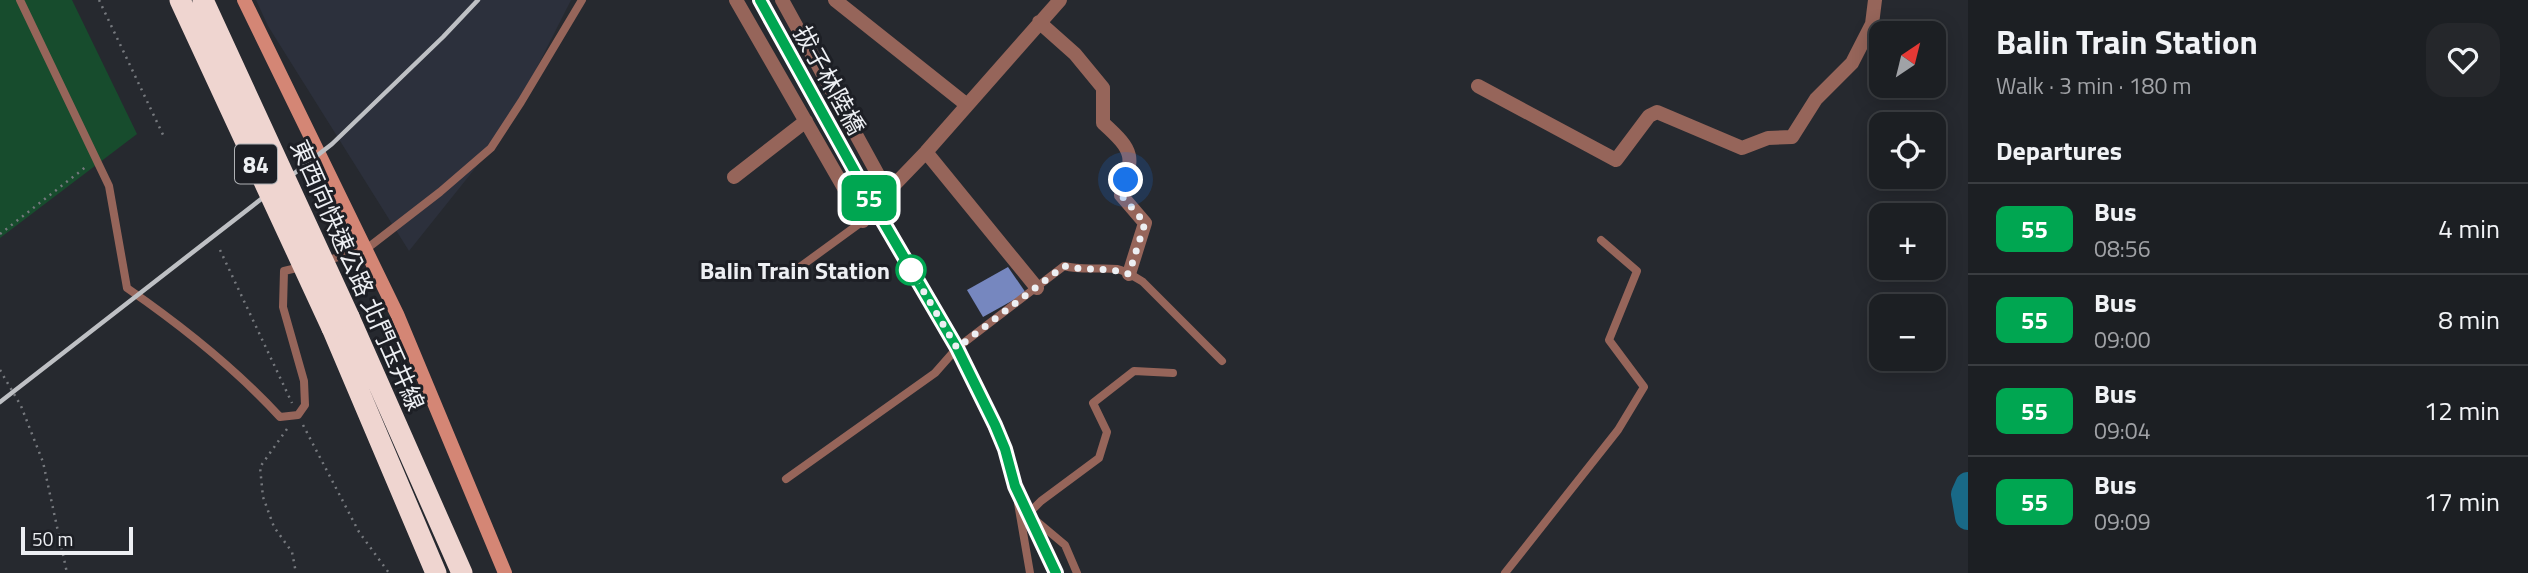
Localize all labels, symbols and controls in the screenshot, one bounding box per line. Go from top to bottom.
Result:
text: Balin Train Station [1996,17,2258,67]
street label: 拔子林陸橋 [785,19,875,141]
north arrow [1869,21,1946,98]
map controls [1869,21,1946,371]
button: heart [2426,23,2500,97]
text: Walk · 3 min · 180 m [1996,68,2192,103]
button: locate [1869,112,1946,189]
text: Departures [1996,131,2122,170]
street label: 東西向快速公路 北門玉井線 [282,134,434,416]
road number: 84 [235,144,277,183]
your location [1108,162,1143,197]
line badge: 55 [838,175,900,221]
text: 55 [856,180,882,216]
text: Bus [2094,192,2136,231]
button: + [1869,203,1946,280]
text: 4 min [2438,209,2500,248]
text: 55 [2021,211,2048,247]
text: 08:56 [2094,231,2151,266]
place label: Balin Train Station [700,252,890,288]
marker: Balin Train Station [896,255,926,285]
text: Bus [2094,283,2136,322]
button: − [1869,294,1946,371]
text: 8 min [2438,300,2500,339]
text: 55 [2021,302,2048,338]
text: 09:00 [2094,322,2151,357]
text: Bus [2094,374,2136,413]
text: 12 min [2424,391,2500,430]
text: 55 [2021,393,2048,429]
text: 09:04 [2094,413,2151,448]
text: Bus [2094,465,2136,504]
text: 17 min [2424,482,2500,521]
text: 55 [2021,484,2048,520]
text: 09:09 [2094,504,2151,539]
scale bar [21,524,133,556]
text: 50 m [32,524,73,553]

